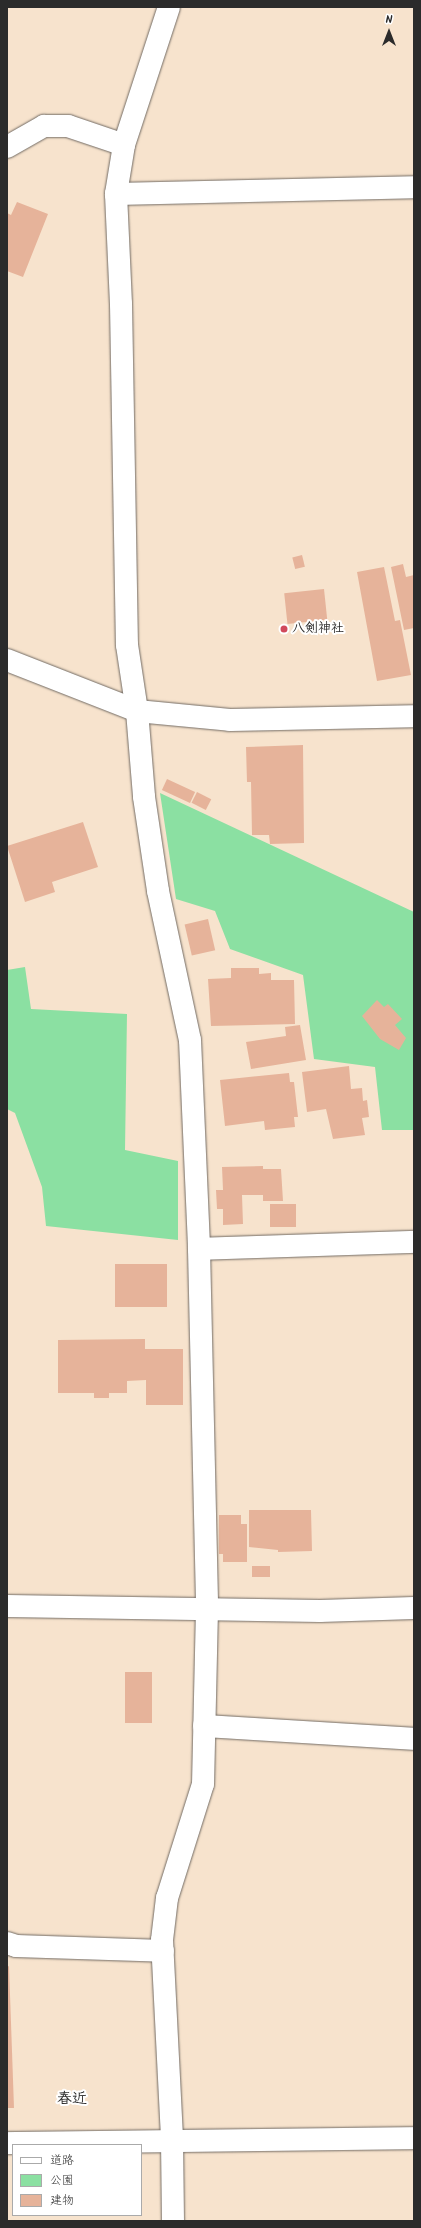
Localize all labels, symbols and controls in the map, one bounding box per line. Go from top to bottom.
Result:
text: N [386,11,392,29]
north arrow [369,12,409,52]
place label: 八剣神社 [292,621,344,637]
marker: 八剣神社 [279,624,289,634]
district label: 春近 [57,2091,87,2109]
legend [12,2144,142,2216]
text: 道路 [50,2151,74,2170]
text: 公園 [50,2171,74,2190]
text: 建物 [50,2191,74,2210]

